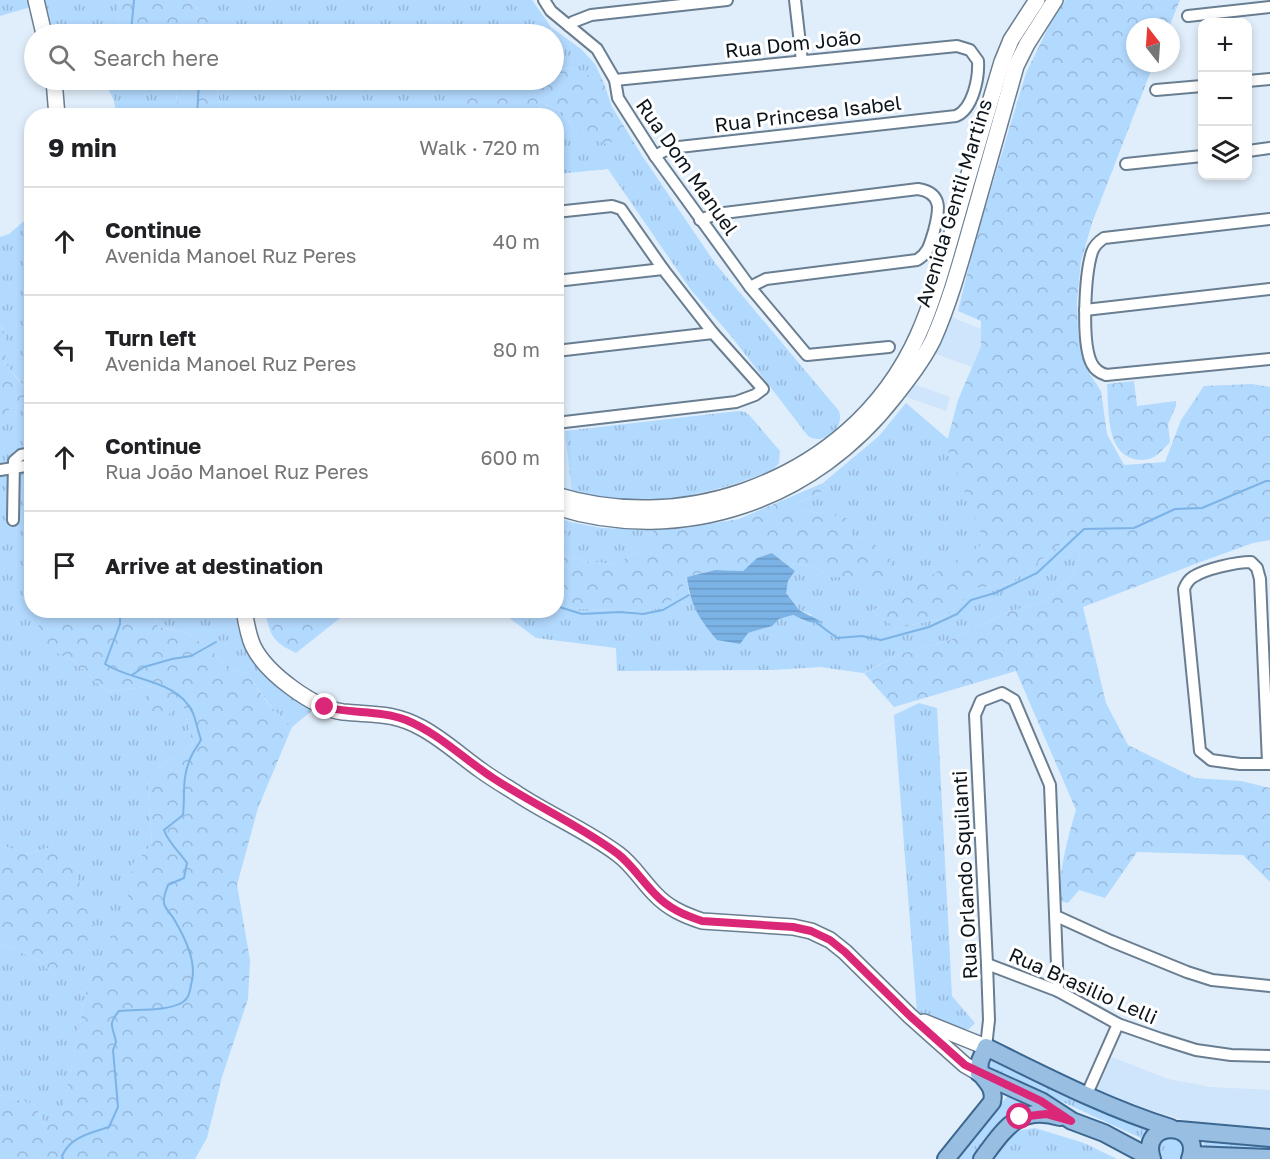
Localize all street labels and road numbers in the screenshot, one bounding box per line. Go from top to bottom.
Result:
street label: Rua Dom João [724,24,862,62]
street label: Rua Princesa Isabel [713,90,903,136]
street label: Rua Dom Manuel [632,94,744,239]
street label: Avenida Gentil Martins [910,96,996,310]
street label: Rua Orlando Squilanti [947,770,981,980]
street label: Rua Brasilio Lelli [1006,942,1161,1029]

